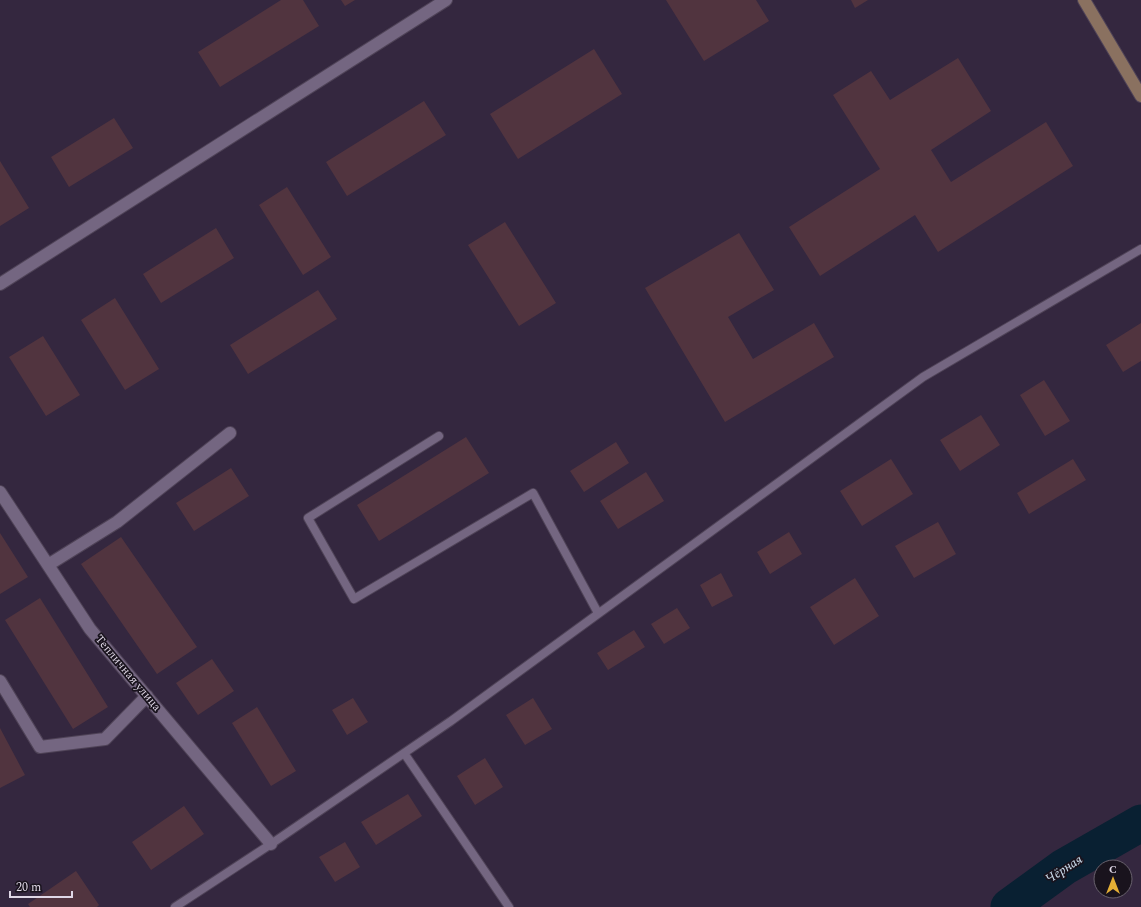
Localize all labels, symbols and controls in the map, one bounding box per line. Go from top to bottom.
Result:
street label: Тепличная улица [90,630,166,716]
water label: Чёрная [1041,850,1087,888]
north arrow [1093,859,1133,899]
text: С [1109,861,1117,878]
scale bar [10,873,72,899]
text: 20 m [16,878,41,897]

